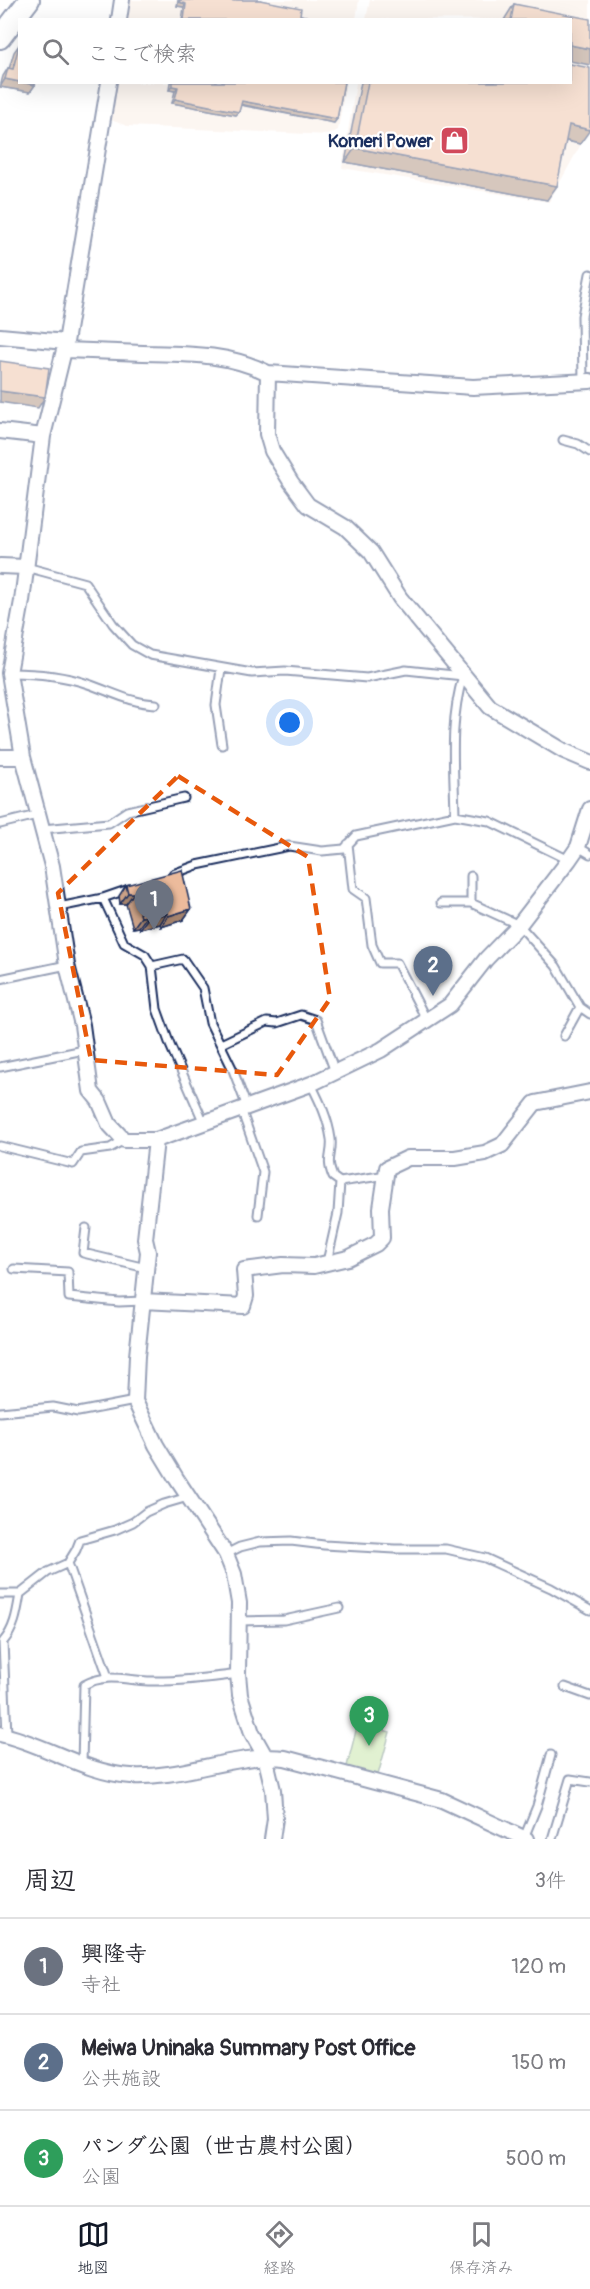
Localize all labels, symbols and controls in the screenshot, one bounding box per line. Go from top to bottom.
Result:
search box [18,18,572,84]
icon: search [39,35,72,68]
text: ここで検索 [87,40,197,68]
shop icon: Komeri Power [438,125,470,157]
place label: Komeri Power [328,130,434,153]
your location [275,708,304,737]
pin: 1 [134,880,174,930]
pin: 2 [414,946,452,996]
pin: 3 [350,1696,388,1746]
text: 周辺 [24,1865,76,1897]
text: 3件 [535,1868,566,1893]
text: 興隆寺 [81,1940,147,1968]
text: 1 [40,1954,47,1979]
text: 120 m [511,1954,566,1979]
text: 寺社 [81,1972,121,1997]
text: Meiwa Uninaka Summary Post Office [81,2034,415,2062]
text: 2 [38,2050,49,2075]
text: 150 m [512,2050,566,2075]
text: 公共施設 [81,2066,161,2091]
text: パンダ公園（世古農村公園） [81,2132,367,2160]
text: 3 [38,2146,49,2171]
text: 500 m [506,2146,566,2171]
text: 公園 [81,2164,121,2189]
tab: 地図 [77,2218,110,2278]
tab: 経路 [263,2218,296,2278]
tab: 保存済み [449,2218,513,2278]

